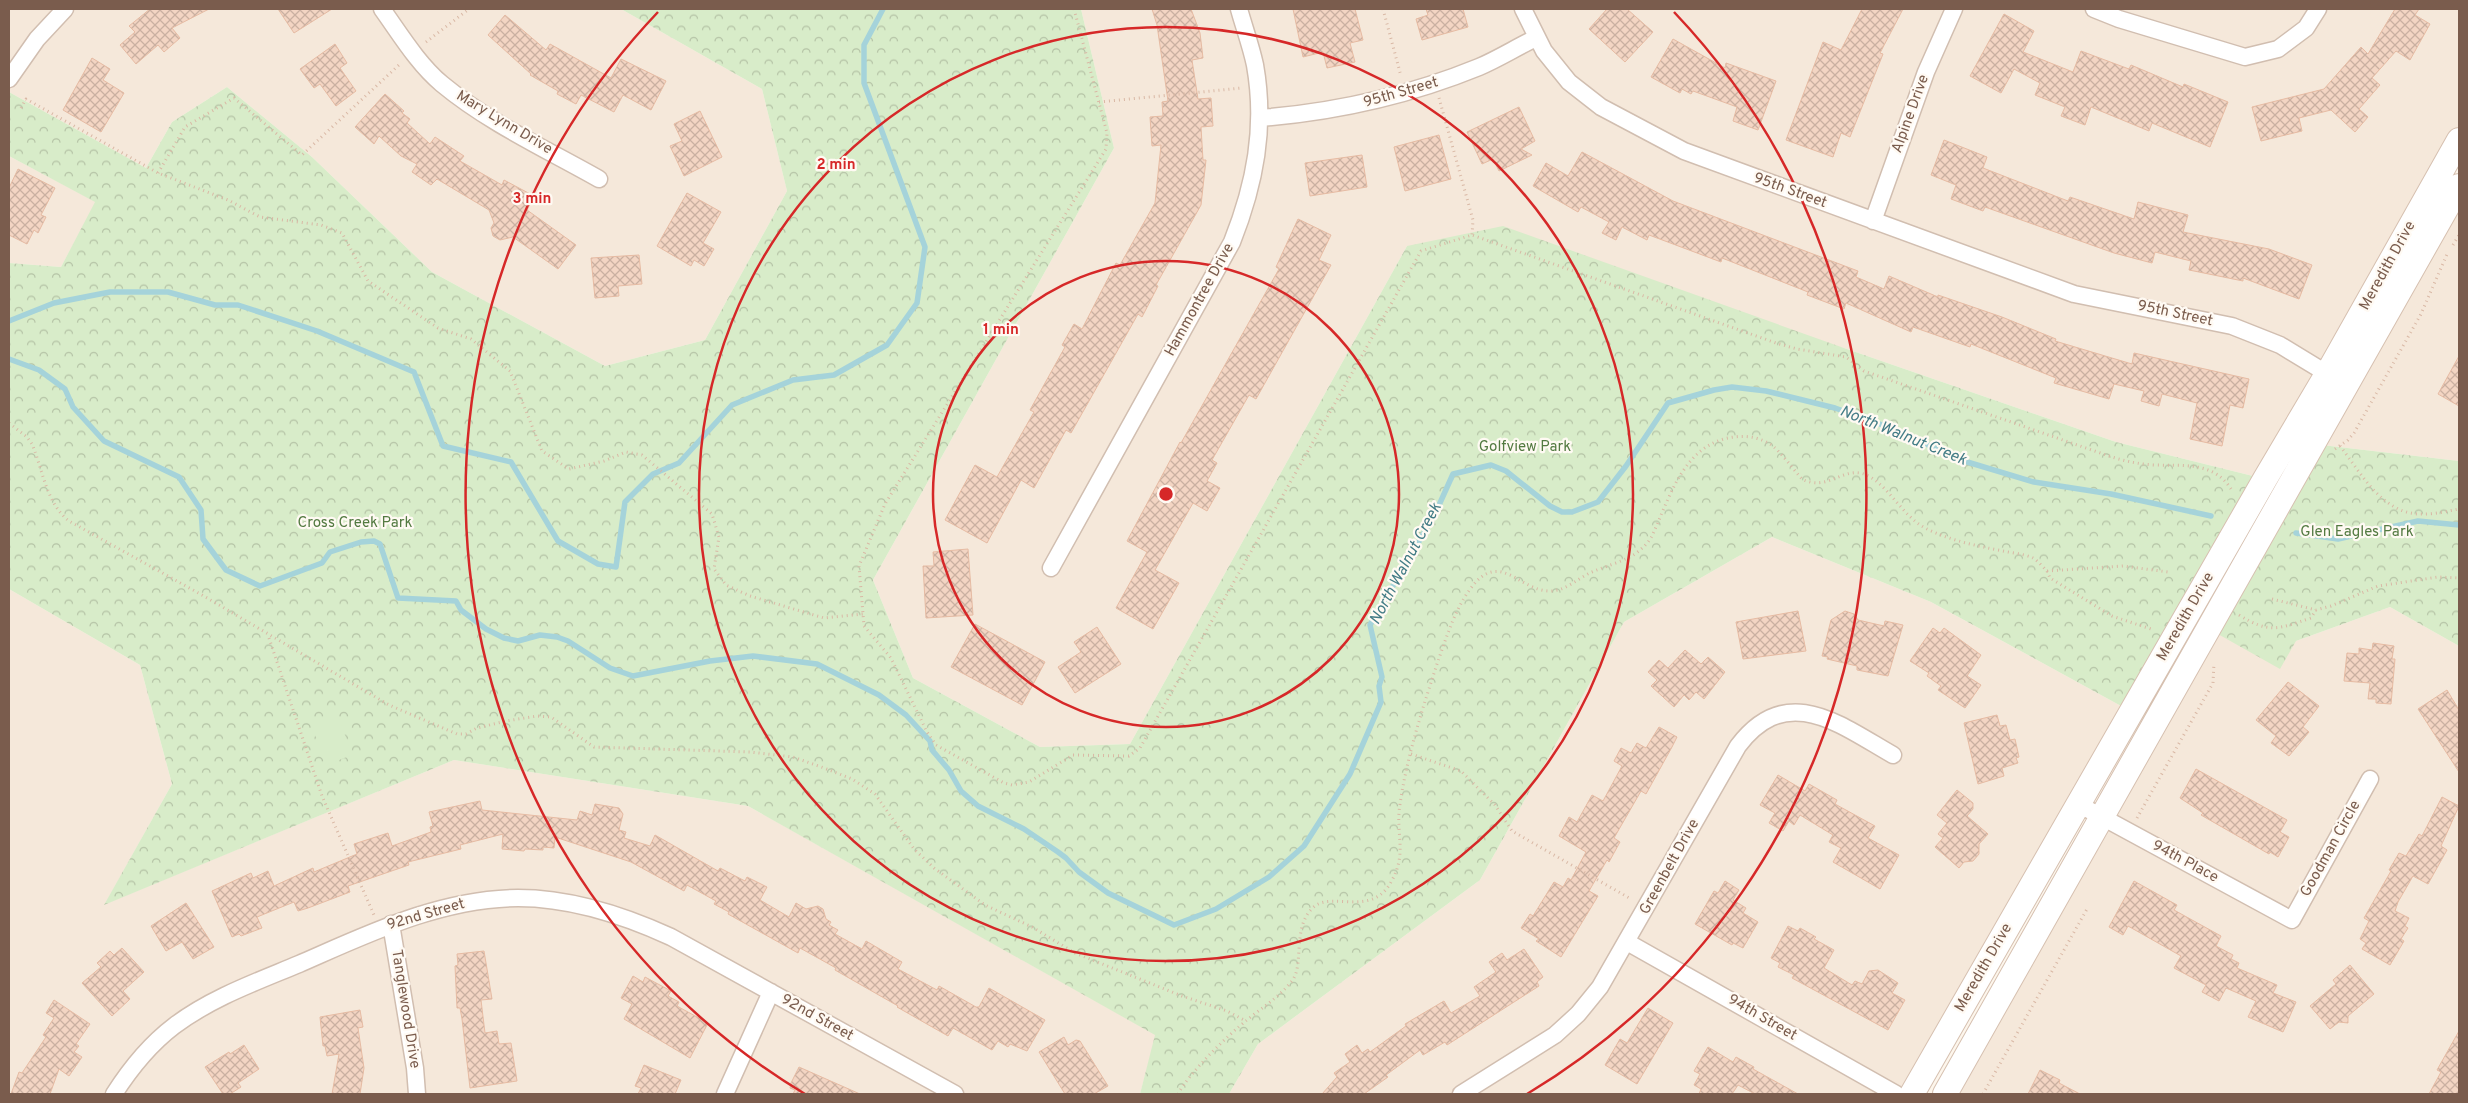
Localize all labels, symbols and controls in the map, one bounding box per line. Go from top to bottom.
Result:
street label: Alpine Drive [1888,72,1934,156]
street label: 95th Street [1361,73,1441,113]
street label: Mary Lynn Drive [452,87,556,159]
text: 2 min [816,156,856,175]
street label: 95th Street [1751,169,1829,213]
text: 3 min [512,190,552,209]
street label: Meredith Drive [2356,218,2420,314]
street label: Hammontree Drive [1161,240,1239,360]
street label: 95th Street [2135,297,2215,331]
text: 1 min [983,321,1019,340]
water label: North Walnut Creek [1837,401,1970,471]
park label: Golfview Park [1479,438,1571,457]
centre of rings [1157,485,1175,503]
water label: North Walnut Creek [1366,499,1447,628]
park label: Cross Creek Park [297,514,413,533]
park label: Glen Eagles Park [2300,523,2414,542]
street label: Meredith Drive [2153,569,2219,665]
street label: Goodman Circle [2297,797,2365,901]
street label: Greenbelt Drive [1636,816,1704,918]
street label: 94th Place [2148,837,2222,887]
street label: 92nd Street [385,895,467,935]
street label: Meredith Drive [1951,920,2017,1016]
street label: Tanglewood Drive [386,948,424,1070]
street label: 92nd Street [777,990,857,1046]
street label: 94th Street [1724,991,1800,1045]

